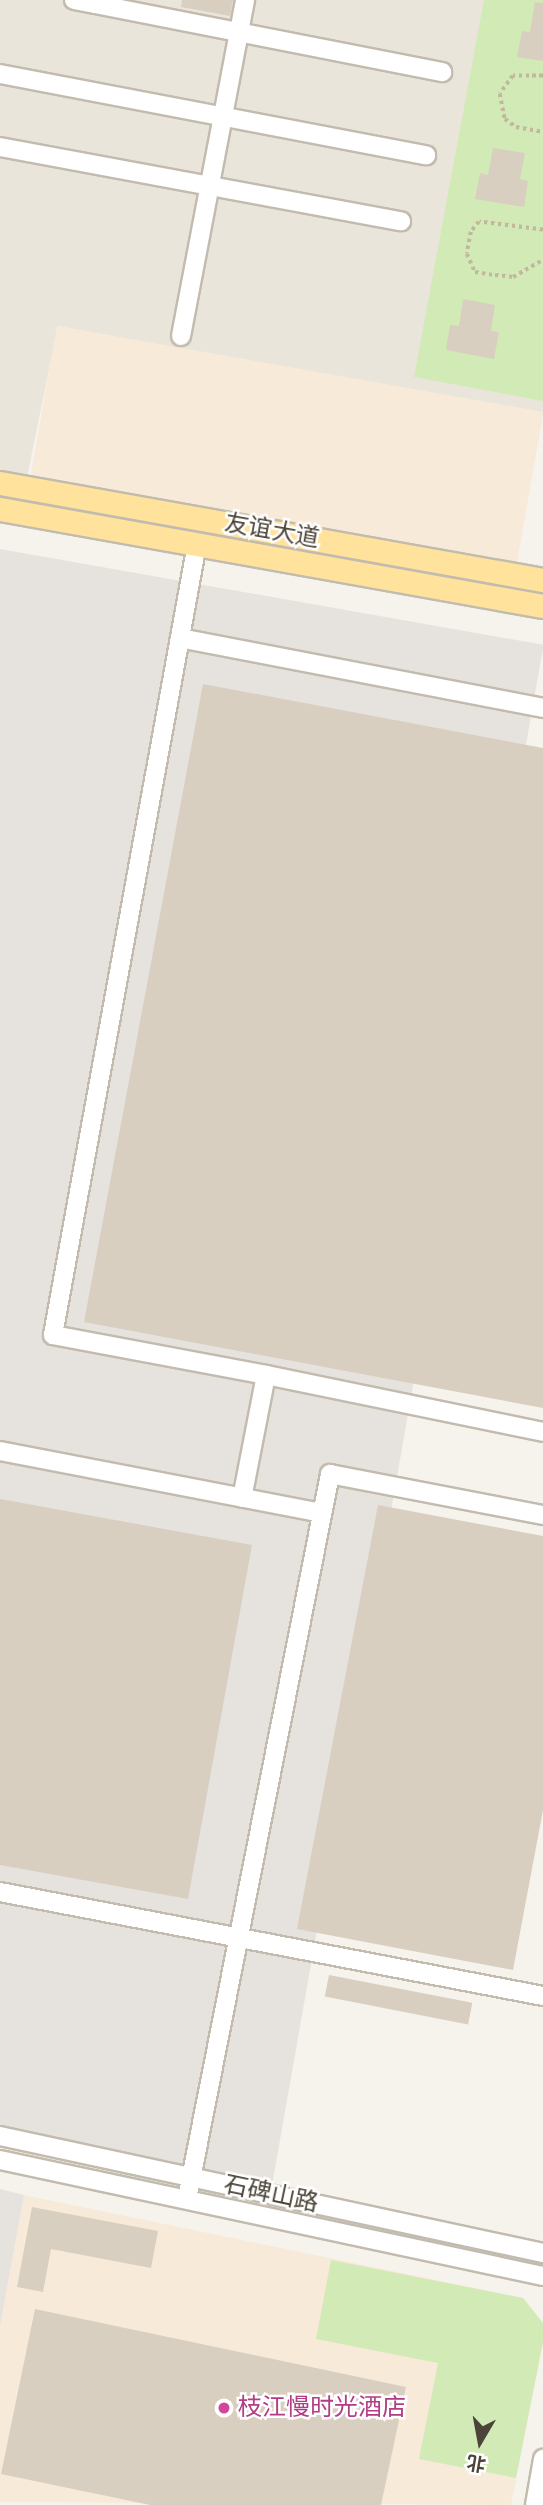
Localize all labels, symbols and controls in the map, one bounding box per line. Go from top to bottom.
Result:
street label: 友谊大道 [222,508,322,554]
street label: 石碑山路 [221,2170,321,2218]
place label: 枝江慢时光酒店 [238,2394,406,2422]
marker: 枝江慢时光酒店 [216,2400,232,2416]
north arrow [445,2407,515,2477]
text: 北 [465,2450,488,2476]

